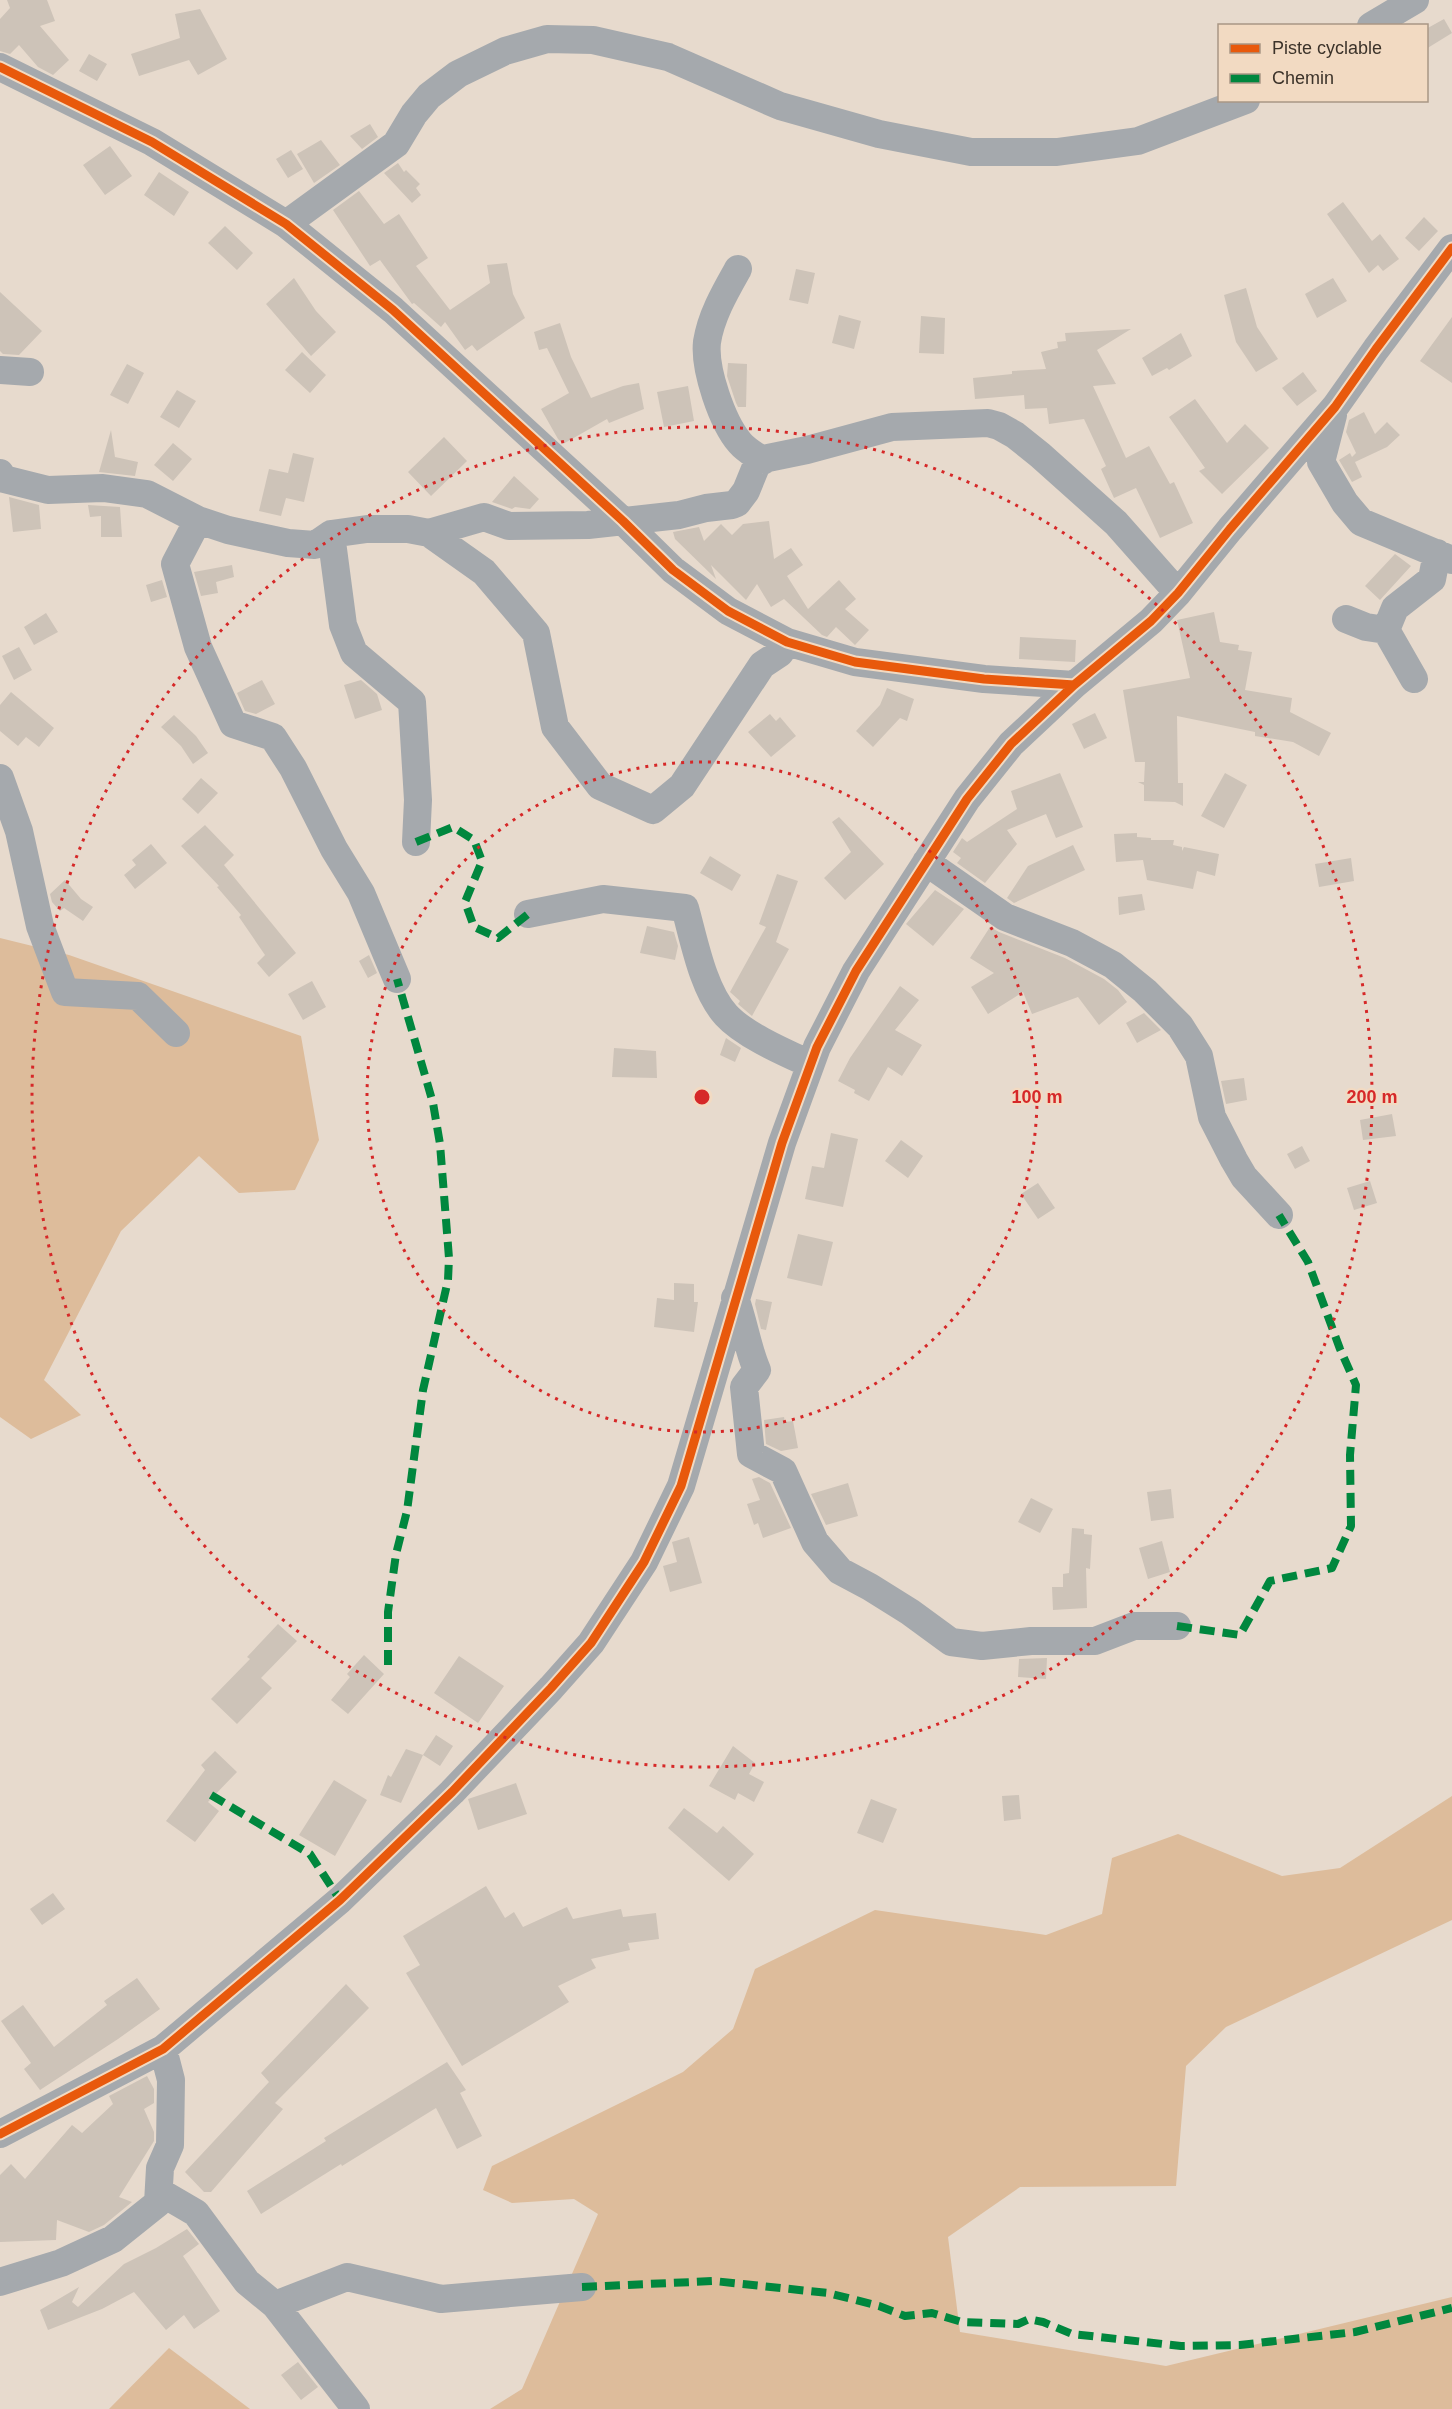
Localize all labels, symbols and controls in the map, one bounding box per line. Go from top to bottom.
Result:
legend [1218,24,1428,102]
text: Piste cyclable [1272,38,1382,58]
text: Chemin [1272,68,1334,88]
centre of rings [692,1087,712,1107]
text: 100 m [1011,1087,1063,1107]
text: 200 m [1346,1087,1398,1107]

